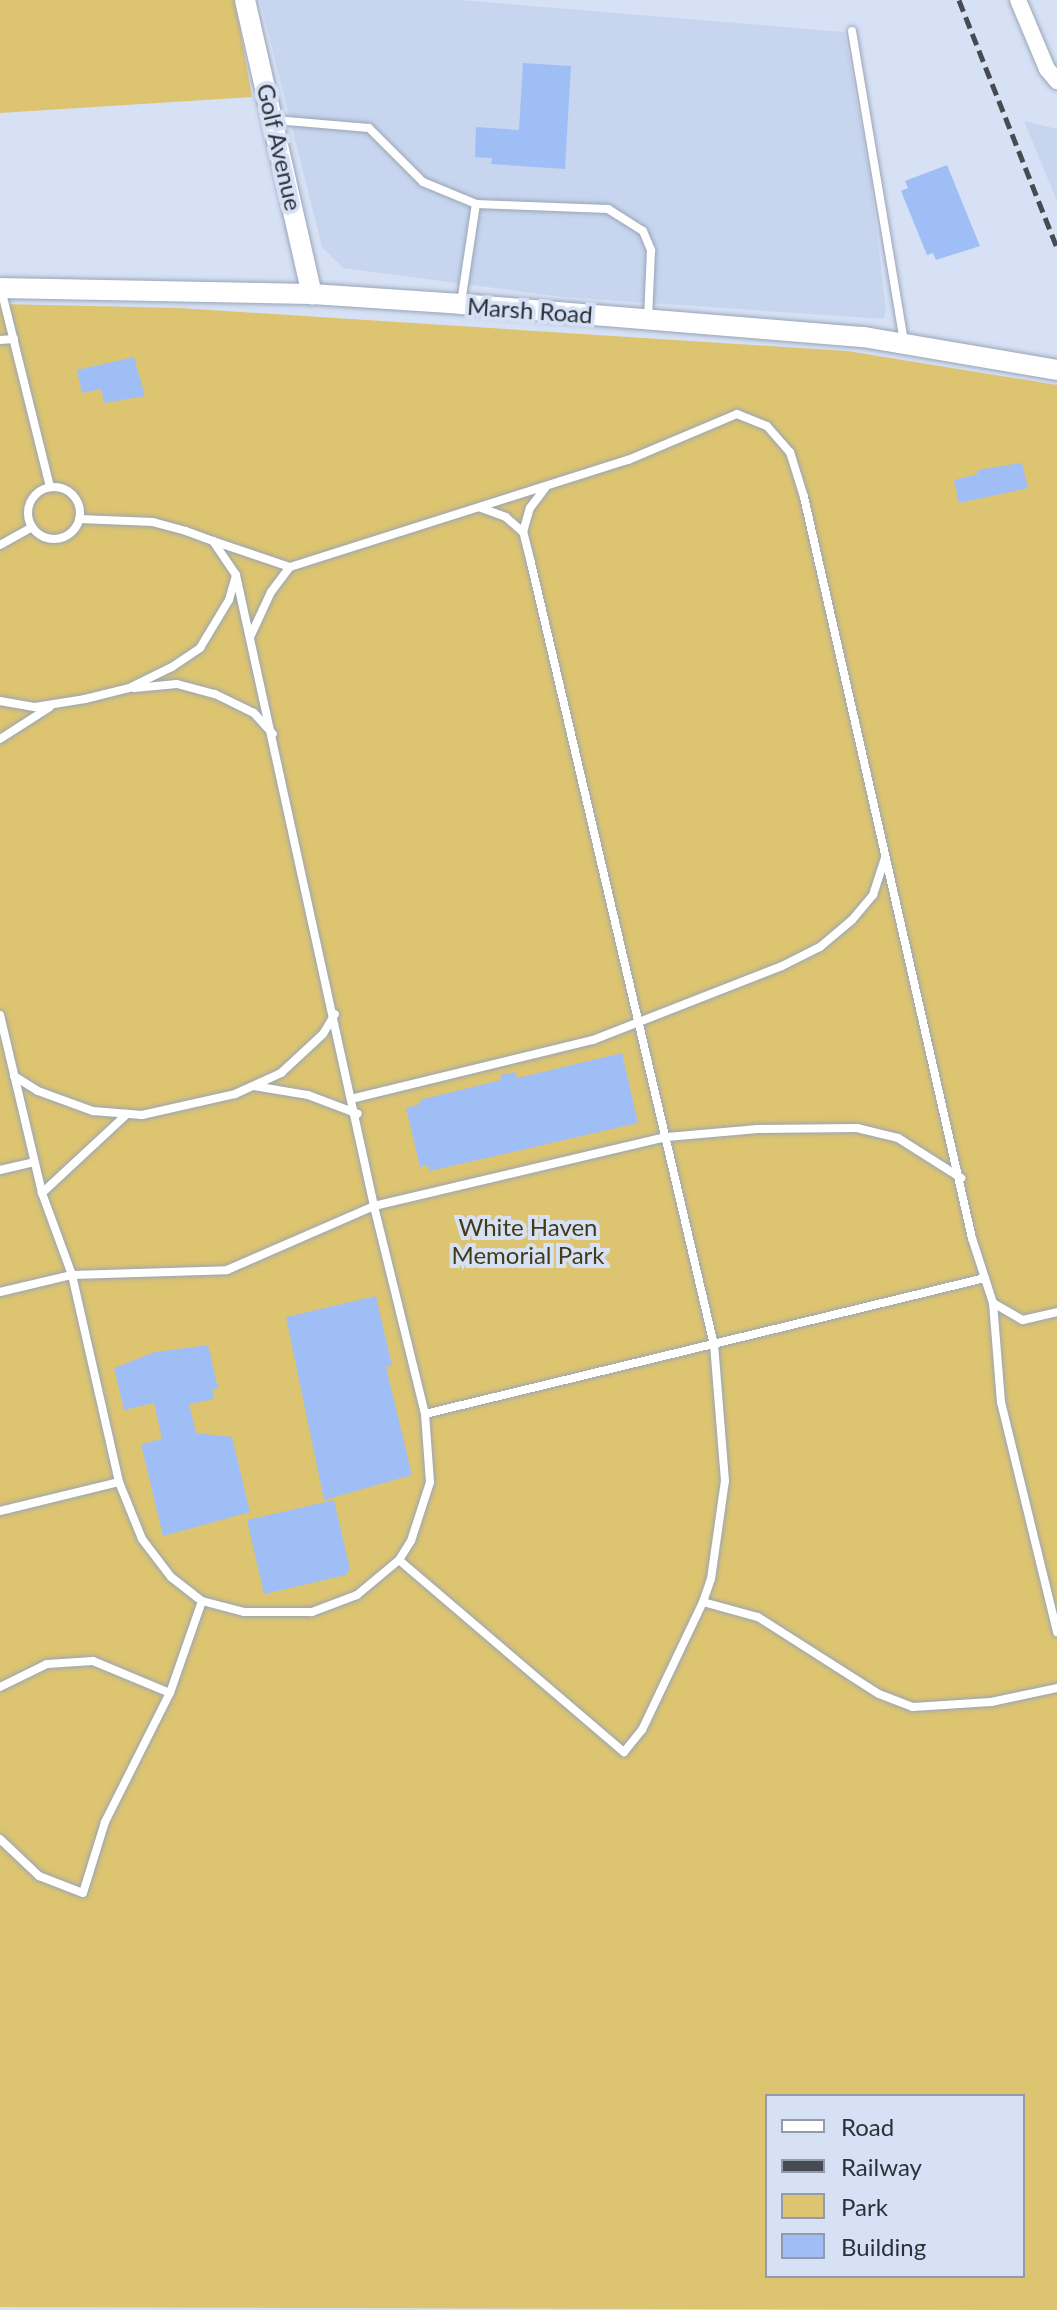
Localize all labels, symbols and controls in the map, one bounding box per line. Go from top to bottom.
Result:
street label: Golf Avenue [251,80,309,214]
street label: Marsh Road [466,291,594,329]
park label: White Haven Memorial Park [451,1213,605,1269]
legend [765,2094,1025,2278]
text: Road [841,2112,894,2141]
text: Railway [841,2152,922,2181]
text: Park [841,2192,888,2221]
text: Building [841,2232,926,2261]

